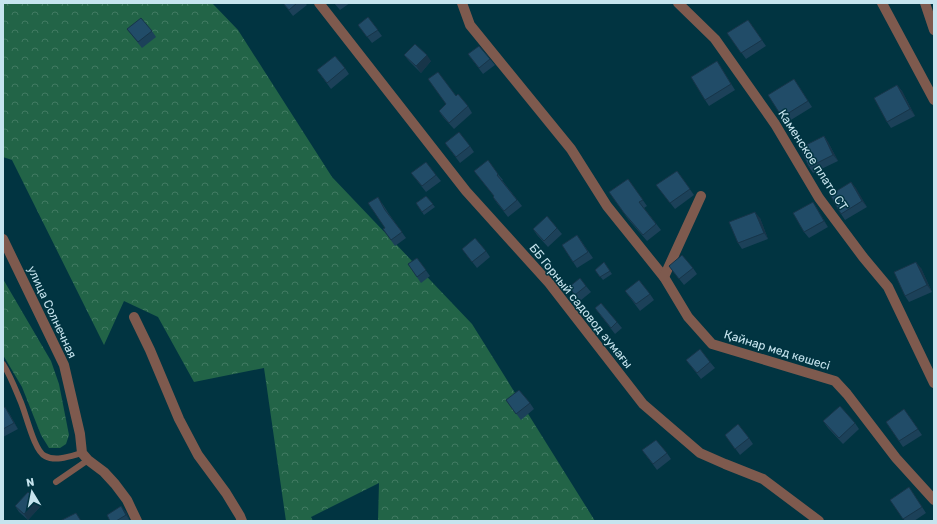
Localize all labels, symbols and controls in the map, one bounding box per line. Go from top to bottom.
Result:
street label: Каменское плато СТ [775,107,851,213]
street label: ББ Горный садовод аумағы [526,241,636,371]
street label: улица Солнечная [24,264,80,360]
street label: Қайнар мед көшесі [722,327,832,373]
north arrow [12,472,52,512]
text: N [25,476,35,490]

